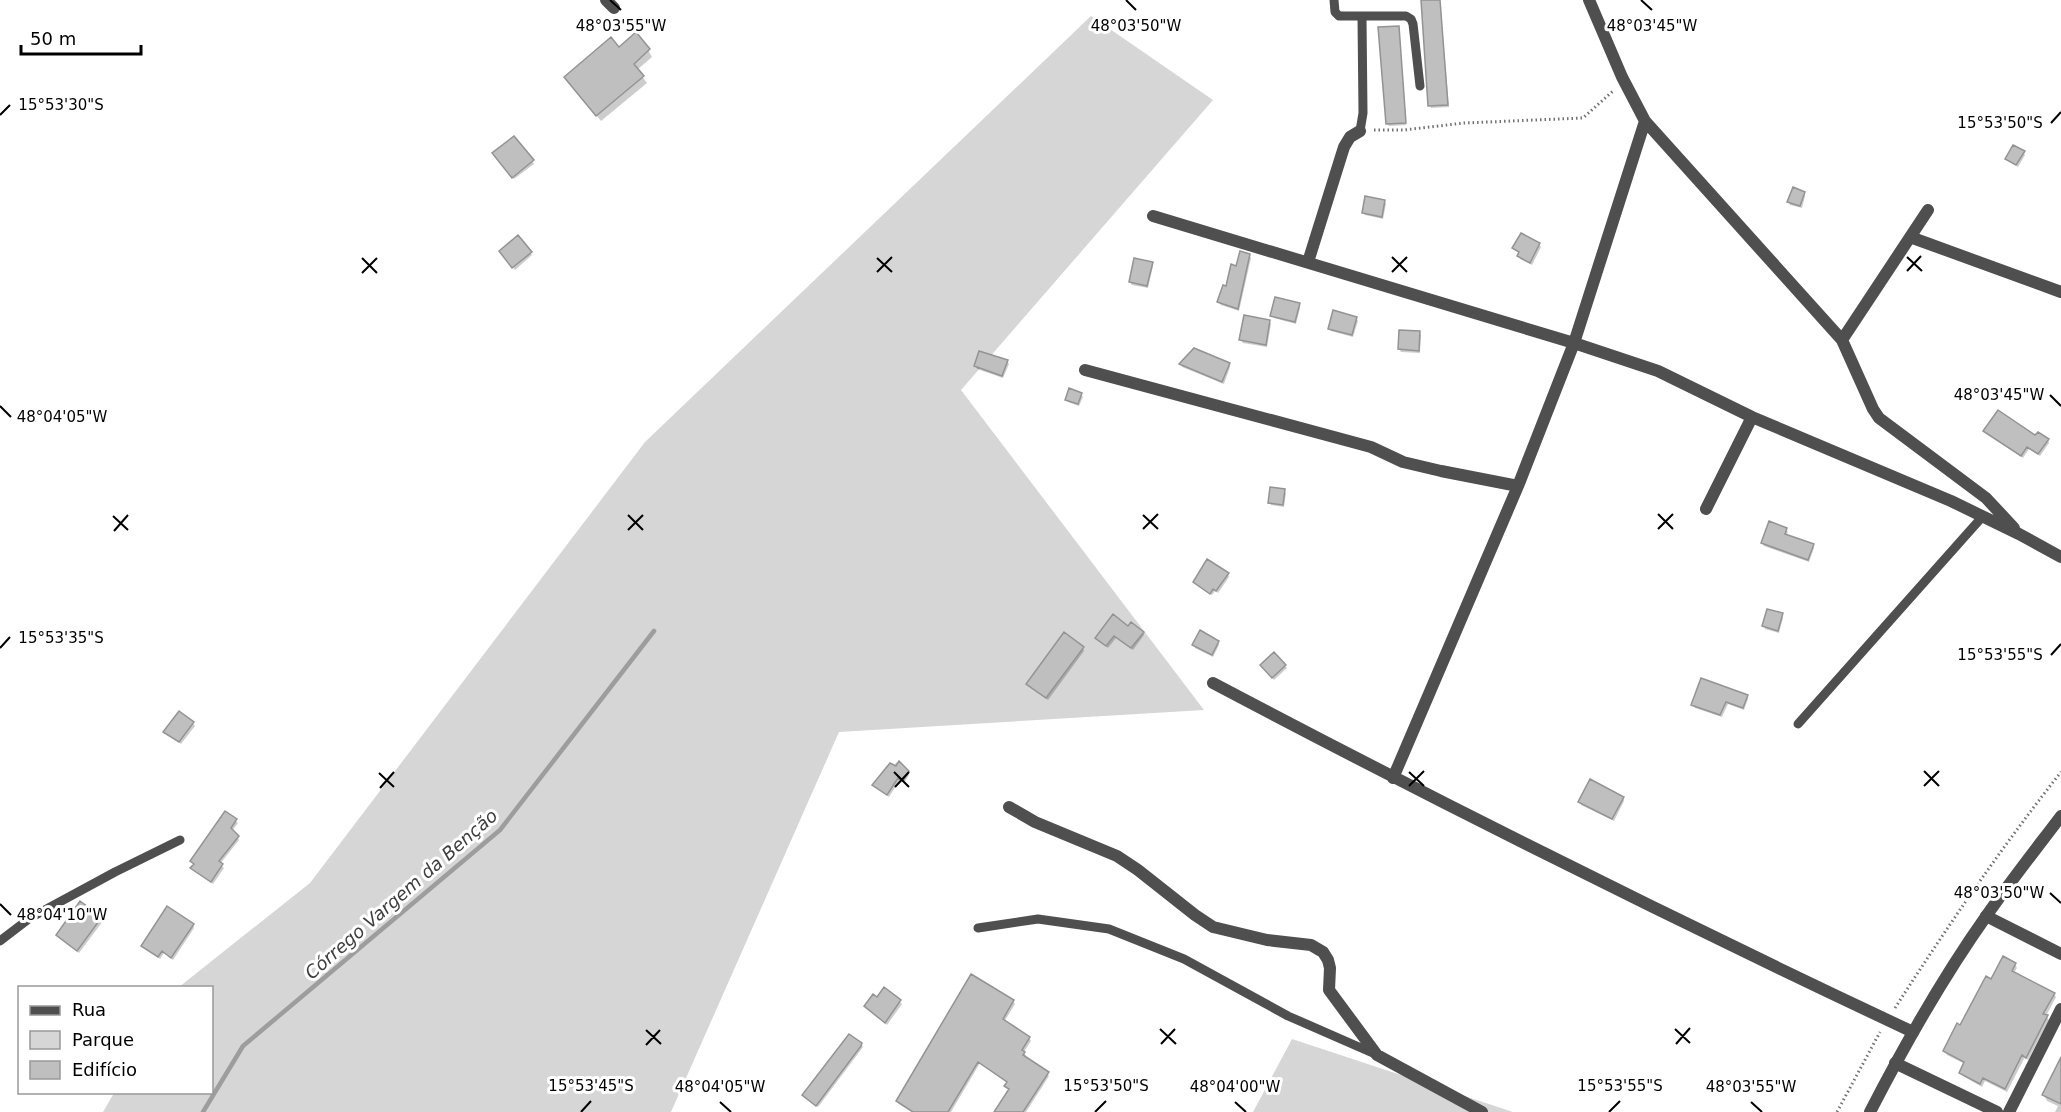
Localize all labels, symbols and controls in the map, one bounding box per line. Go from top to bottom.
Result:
text: 48°03'55"W [576,17,666,35]
text: 48°03'50"W [1091,17,1181,35]
text: 48°03'45"W [1607,17,1697,35]
scale bar [21,18,141,56]
text: 50 m [30,28,76,49]
text: 15°53'30"S [18,96,104,114]
text: 15°53'50"S [1957,114,2043,132]
text: 48°03'45"W [1954,386,2044,404]
text: 48°04'05"W [17,408,107,426]
text: 15°53'35"S [18,629,104,647]
text: 15°53'55"S [1957,646,2043,664]
water label: Córrego Vargem da Benção [301,805,501,983]
text: 48°03'50"W [1954,884,2044,902]
text: 48°04'10"W [17,906,107,924]
legend [18,986,213,1094]
text: Rua [72,999,106,1020]
text: Parque [72,1029,134,1050]
text: Edifício [72,1059,137,1080]
text: 15°53'45"S [548,1077,634,1095]
text: 15°53'50"S [1063,1077,1149,1095]
text: 15°53'55"S [1577,1077,1663,1095]
text: 48°04'05"W [675,1078,765,1096]
text: 48°04'00"W [1190,1078,1280,1096]
text: 48°03'55"W [1706,1078,1796,1096]

